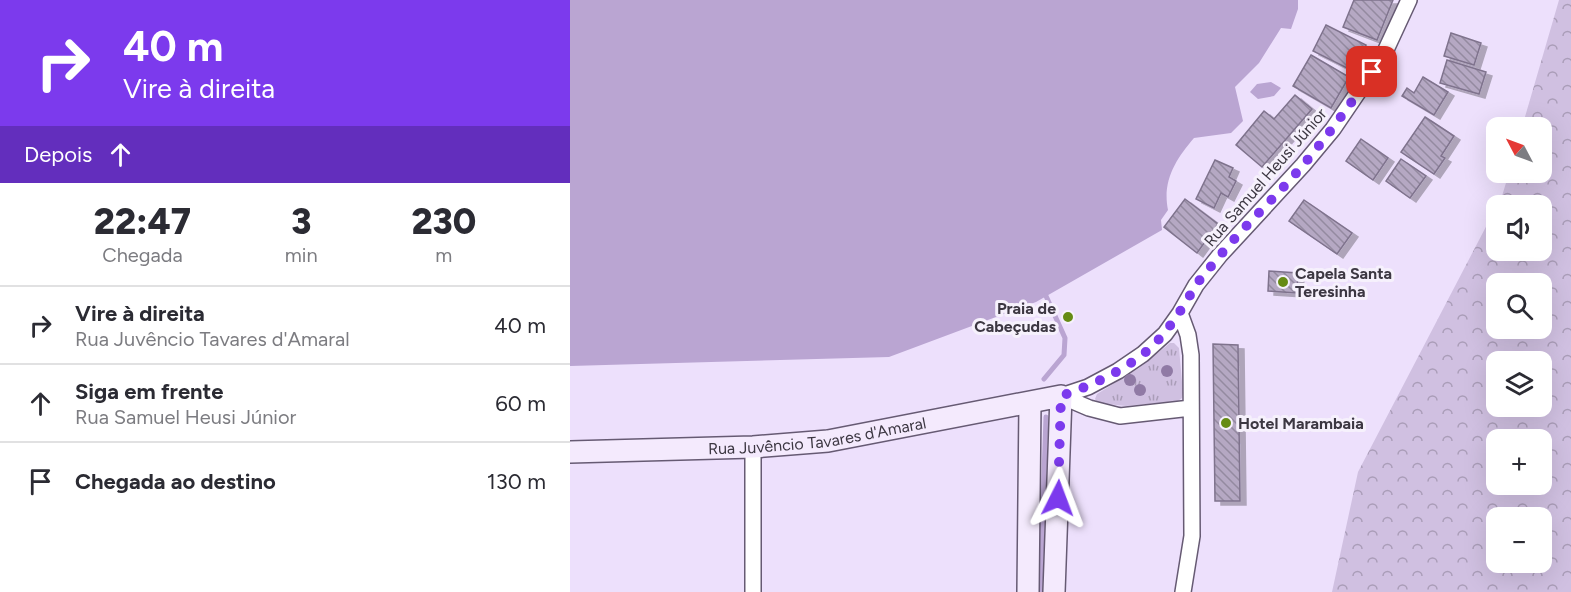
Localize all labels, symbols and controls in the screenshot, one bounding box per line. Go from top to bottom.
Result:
text: 40 m [123,21,223,72]
icon: right [24,24,102,102]
pin [1346,46,1397,97]
icon: arrive [1355,55,1388,88]
text: Vire à direita [123,72,275,105]
street label: Rua Samuel Heusi Júnior [1200,104,1331,250]
north arrow [1486,117,1552,183]
map controls [1486,117,1552,573]
icon: ahead [104,138,137,171]
text: Depois [24,141,92,168]
button: sound [1486,195,1552,261]
text: 22:47 [94,200,191,243]
text: 3 [291,200,311,243]
text: 230 [411,200,476,243]
text: Chegada [102,243,183,267]
text: min [285,243,318,267]
text: m [435,243,452,267]
place label: Capela Santa Teresinha [1295,264,1392,301]
button: search [1486,273,1552,339]
marker: Capela Santa Teresinha [1276,275,1290,289]
place label: Praia de Cabeçudas [974,299,1057,336]
text: Vire à direita [75,300,205,327]
icon: right [24,309,57,342]
marker: Praia de Cabeçudas [1061,310,1075,324]
text: 40 m [494,312,546,339]
text: Rua Juvêncio Tavares d'Amaral [75,327,350,351]
button: layers [1486,351,1552,417]
text: Siga em frente [75,378,223,405]
icon: ahead [24,387,57,420]
text: 60 m [495,390,546,417]
text: Rua Samuel Heusi Júnior [75,405,296,429]
street label: Rua Juvêncio Tavares d'Amaral [708,413,928,458]
place label: Hotel Marambaia [1238,414,1364,433]
marker: Hotel Marambaia [1219,416,1233,430]
button: + [1486,429,1552,495]
icon: arrive [24,465,57,498]
position arrow [1026,466,1090,530]
text: Chegada ao destino [75,468,276,495]
text: 130 m [487,468,546,495]
button: − [1486,507,1552,573]

